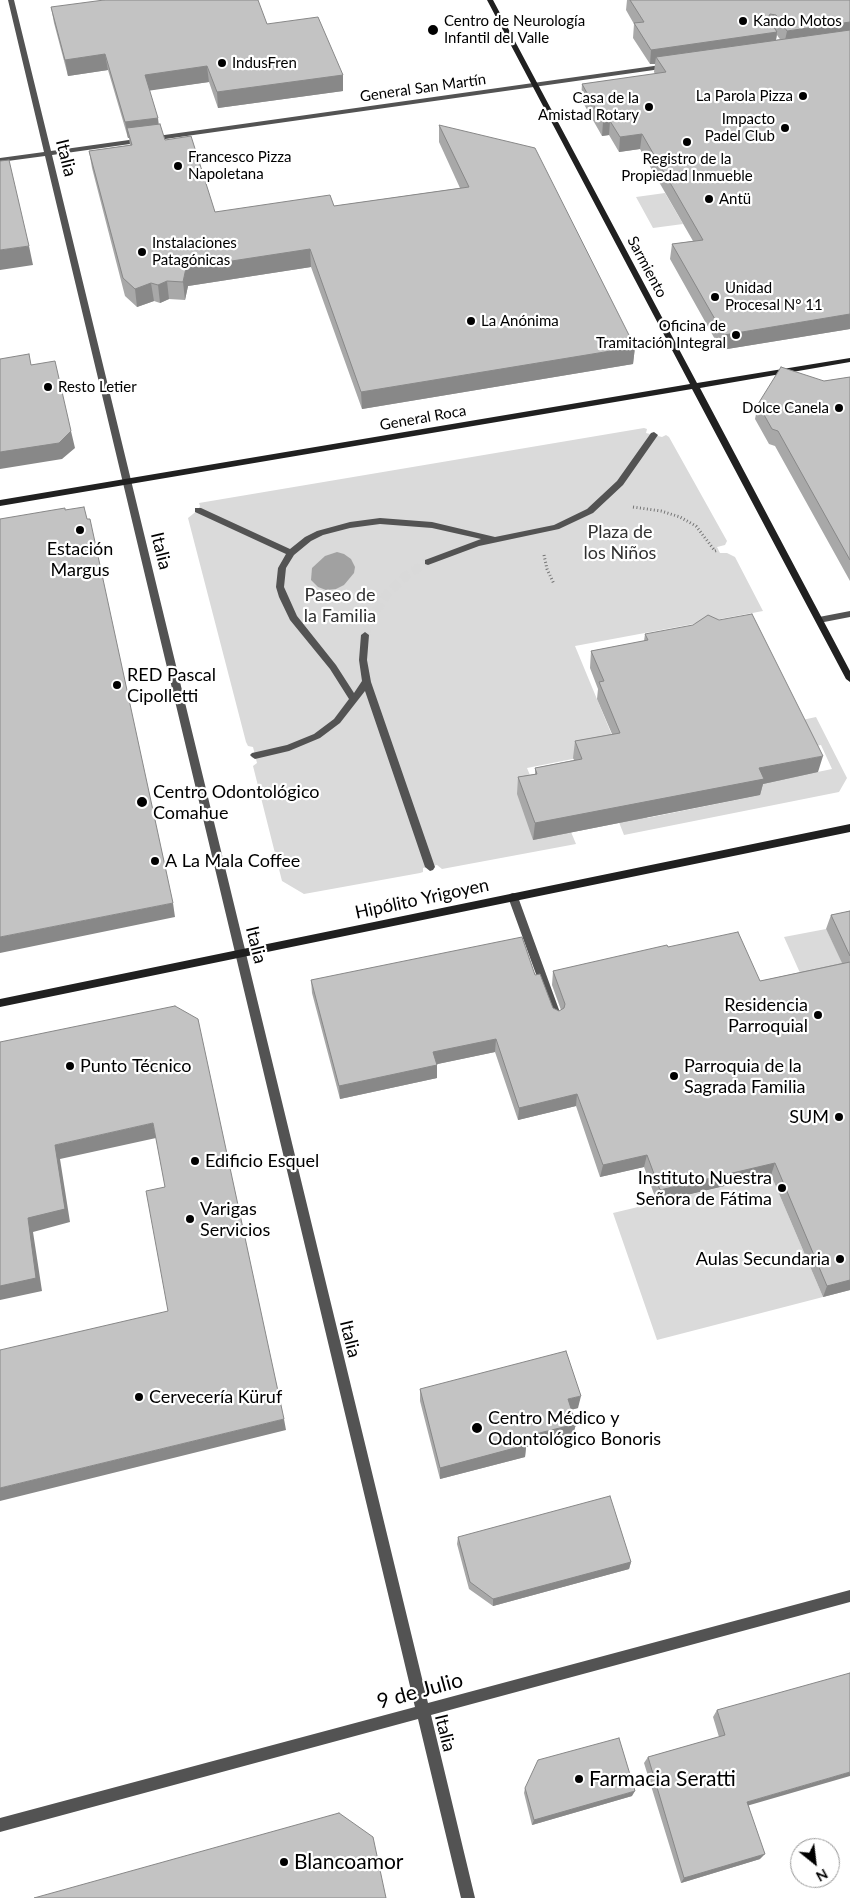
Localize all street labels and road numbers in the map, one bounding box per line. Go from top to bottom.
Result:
street label: General San Martín [359,70,487,106]
street label: Italia [51,137,81,179]
street label: Sarmiento [623,233,671,301]
street label: General Roca [378,402,468,434]
street label: Italia [146,530,176,572]
street label: Hipólito Yrigoyen [353,874,491,924]
street label: Italia [241,924,271,966]
street label: Italia [335,1318,365,1360]
street label: 9 de Julio [374,1667,466,1715]
street label: Italia [430,1712,460,1754]

